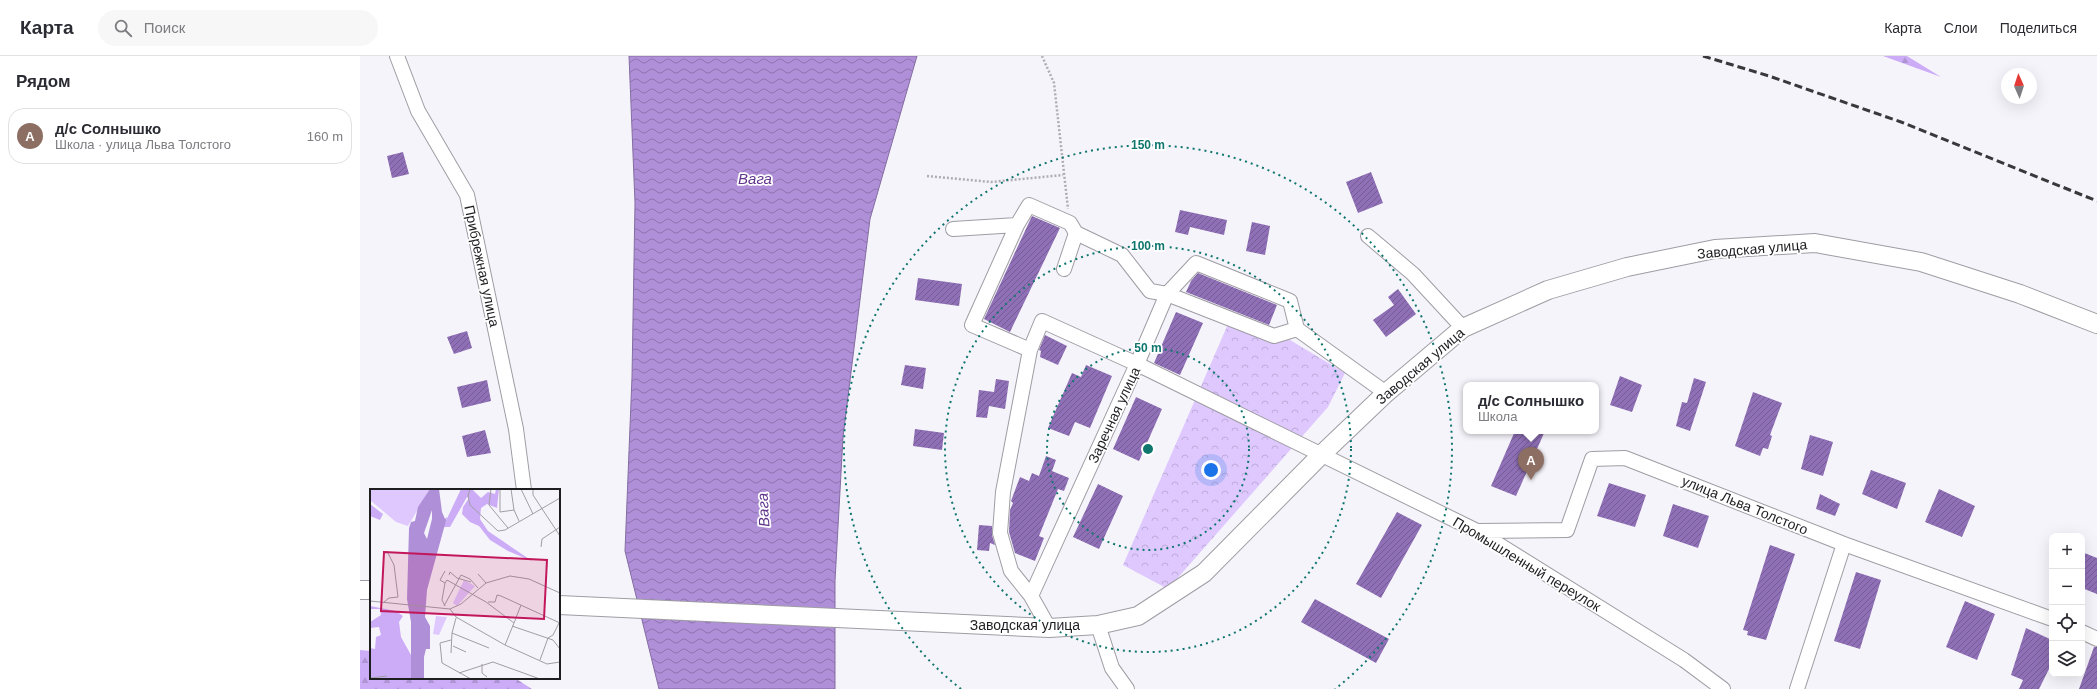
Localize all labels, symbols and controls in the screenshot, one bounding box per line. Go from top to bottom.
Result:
search box [98,10,378,46]
text: Карта [20,17,74,38]
icon: search [112,17,134,39]
text: Поиск [144,19,185,36]
text: Карта [1884,20,1922,36]
text: Слои [1944,20,1978,36]
text: Поделиться [2000,20,2077,36]
north arrow [2001,68,2037,104]
text: Рядом [16,72,71,91]
text: д/с Солнышко [55,120,161,137]
text: A [25,129,35,144]
text: 160 m [307,129,343,144]
text: Школа · улица Льва Толстого [55,137,231,152]
text: 150 m [1131,138,1165,152]
water label: Вага [738,170,772,187]
street label: Прибрежная улица [461,204,503,328]
street label: Заводская улица [1696,236,1808,262]
text: 100 m [1131,239,1165,253]
street label: Заводская улица [1373,324,1468,408]
text: 50 m [1134,341,1162,355]
street label: Заречная улица [1085,364,1143,466]
popup [1463,382,1599,434]
text: д/с Солнышко [1478,392,1584,409]
text: Школа [1478,409,1517,424]
centre of rings [1141,442,1155,456]
pin: A [1518,447,1544,480]
your location [1201,460,1221,480]
street label: улица Льва Толстого [1680,472,1811,538]
inset map [370,489,560,679]
water label: Вага [754,493,772,527]
street label: Промышленный переулок [1450,514,1604,615]
map controls [2049,533,2085,677]
button: + [2049,533,2085,569]
button: − [2049,569,2085,605]
button: locate [2049,605,2085,641]
street label: Заводская улица [970,617,1080,633]
button: layers [2049,641,2085,677]

